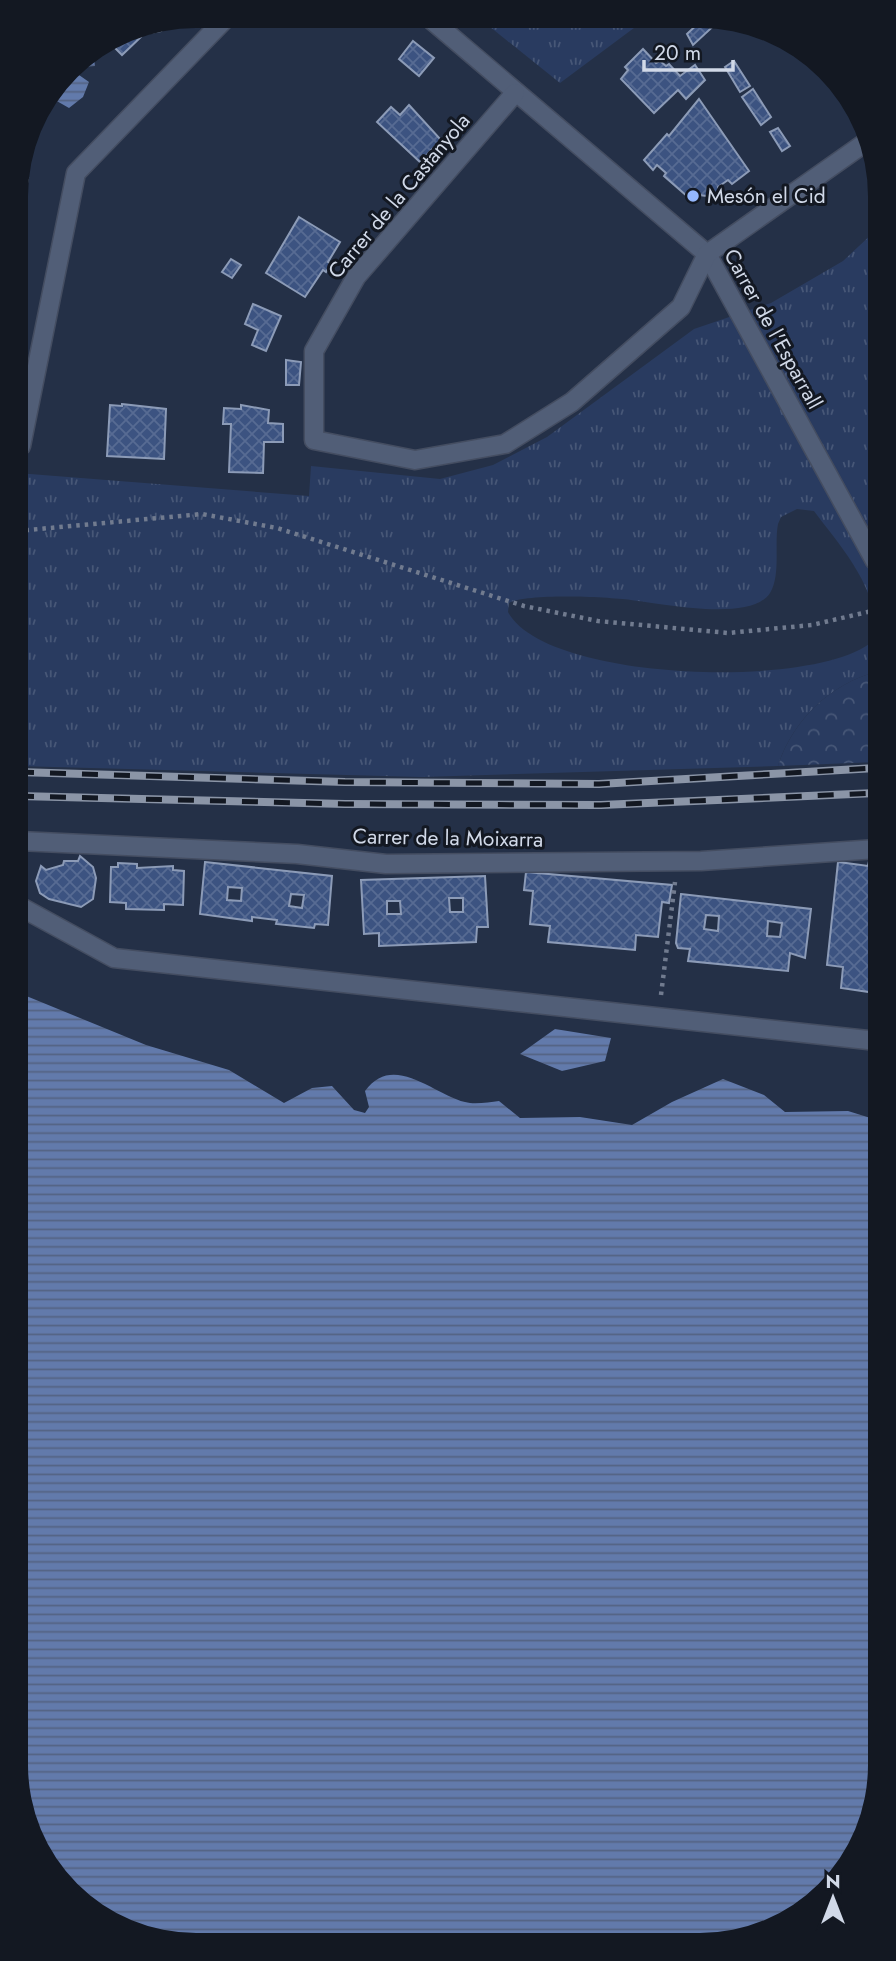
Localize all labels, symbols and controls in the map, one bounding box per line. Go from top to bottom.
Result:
scale bar [644,28,733,72]
text: 20 m [654,38,701,68]
street label: Carrer de la Castanyola [321,107,477,285]
place label: Mesón el Cid [707,181,826,211]
marker: Mesón el Cid [685,188,701,204]
street label: Carrer de l'Esparrall [716,243,830,415]
street label: Carrer de la Moixarra [352,821,544,855]
north arrow [798,1863,868,1933]
text: N [825,1868,841,1895]

